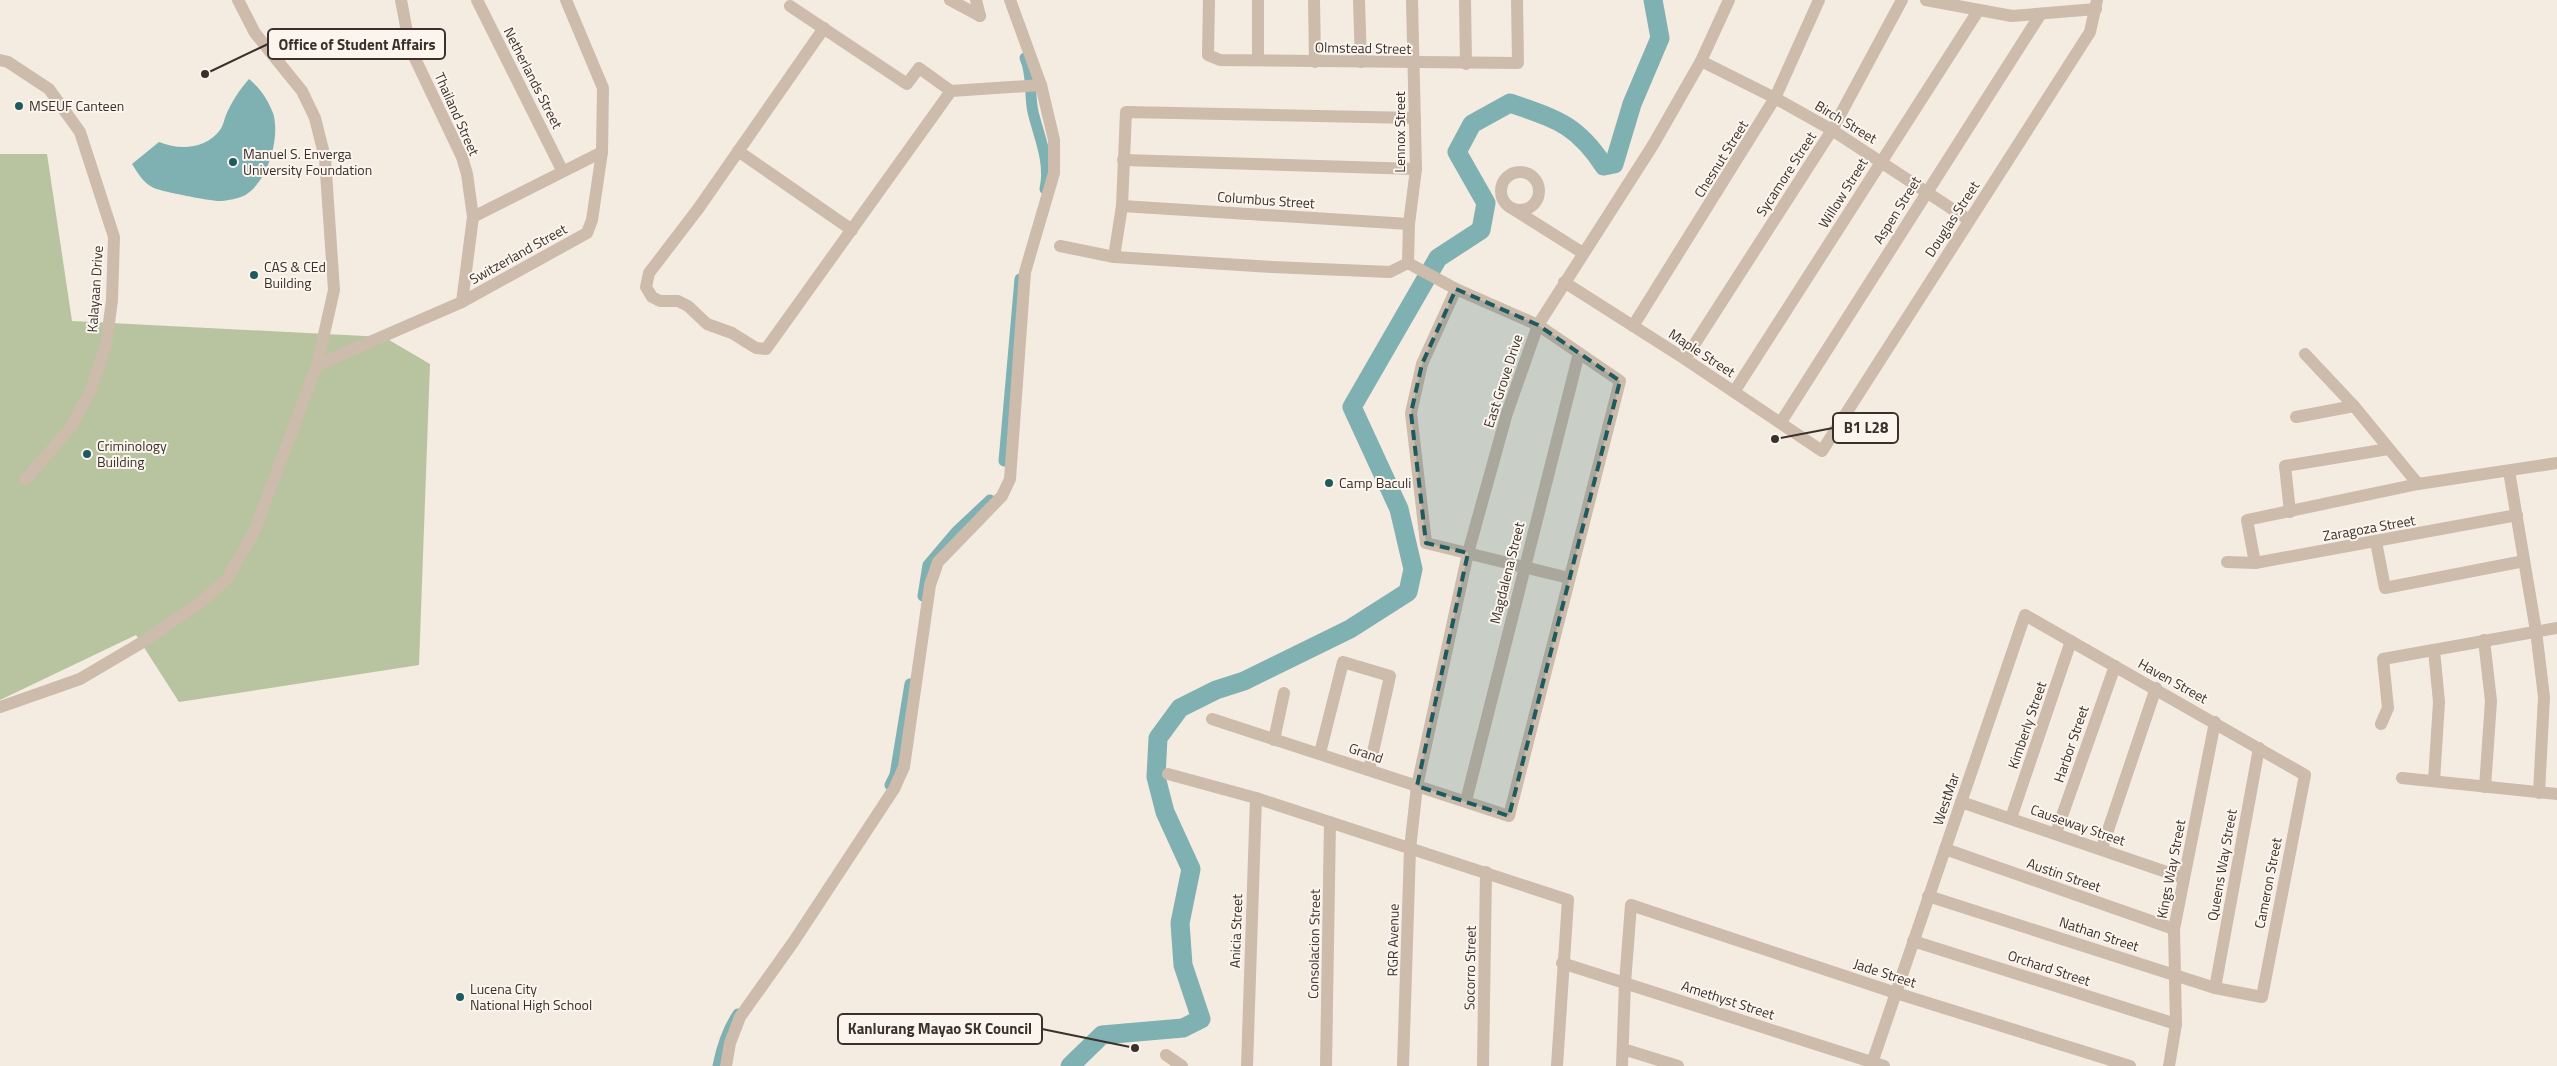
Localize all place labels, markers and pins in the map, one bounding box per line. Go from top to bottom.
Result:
callout: Office of Student Affairs [268,29,445,59]
place label: MSEUF Canteen [29,95,124,116]
marker: MSEUF Canteen [13,100,25,112]
place label: Manuel S. Enverga University Foundation [243,143,372,180]
marker: Manuel S. Enverga University Foundation [227,156,239,168]
place label: CAS & CEd Building [264,256,326,293]
marker: CAS & CEd Building [248,269,260,281]
callout: B1 L28 [1833,413,1898,443]
place label: Criminology Building [97,435,167,472]
marker: Criminology Building [81,448,93,460]
place label: Camp Baculi [1339,472,1411,493]
marker: Camp Baculi [1323,477,1335,489]
place label: Lucena City National High School [470,978,592,1015]
marker: Lucena City National High School [454,991,466,1003]
callout: Kanlurang Mayao SK Council [838,1014,1042,1044]

